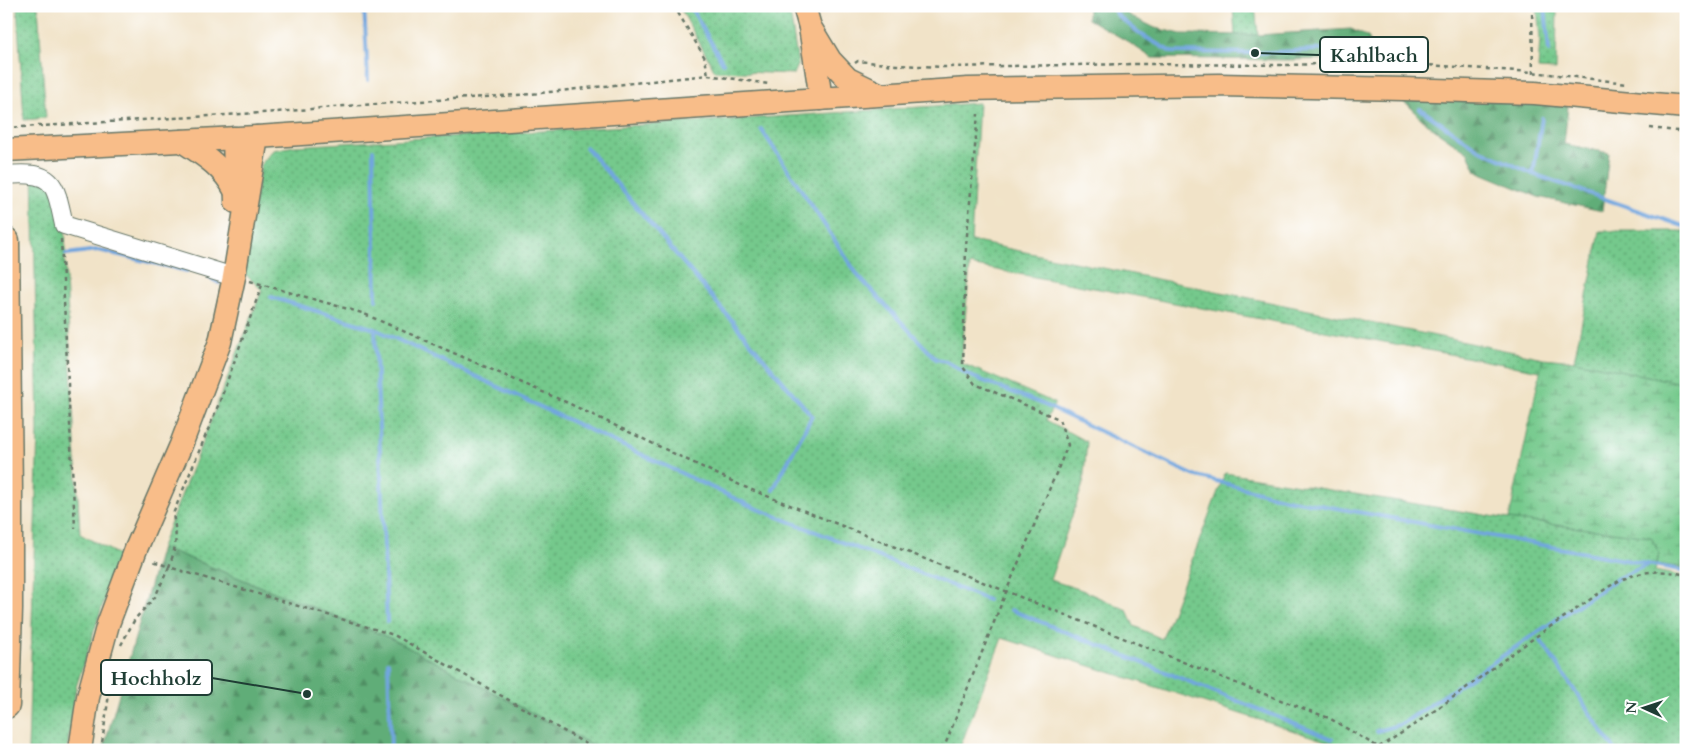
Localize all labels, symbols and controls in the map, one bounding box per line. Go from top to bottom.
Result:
callout: Kahlbach [1320,37,1428,72]
text: Kahlbach [1330,42,1419,69]
callout: Hochholz [101,660,212,695]
text: Hochholz [110,665,202,692]
north arrow [1620,684,1670,734]
text: N [1622,701,1641,714]

